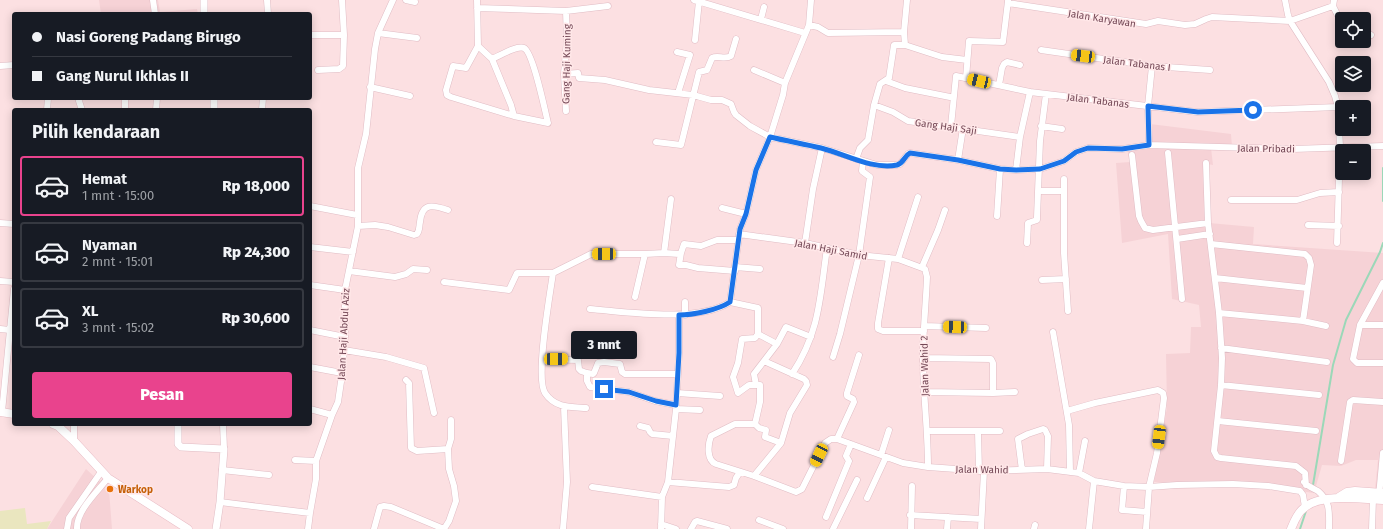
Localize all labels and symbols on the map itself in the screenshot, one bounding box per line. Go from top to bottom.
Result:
street label: Jalan Karyawan [1067,8,1137,30]
street label: Gang Haji Kuming [560,23,574,104]
car [1070,49,1096,63]
street label: Jalan Tabanas I [1102,54,1171,74]
car [966,72,992,90]
street label: Jalan Tabanas [1066,91,1130,111]
route start [1244,101,1262,119]
street label: Gang Haji Saji [914,117,978,137]
street label: Jalan Pribadi [1237,142,1295,156]
street label: Jalan Haji Samid [793,237,868,263]
car [592,248,616,260]
street label: Jalan Haji Abdul Aziz [336,287,352,380]
car [943,321,967,333]
callout: 3 mnt [571,331,637,359]
street label: Jalan Wahid 2 [918,335,932,397]
car [544,353,568,365]
route end [595,380,613,398]
car [1152,424,1166,450]
car [808,442,830,468]
street label: Jalan Wahid [955,464,1009,476]
marker: Warkop [105,484,115,494]
place label: Warkop [118,484,153,496]

